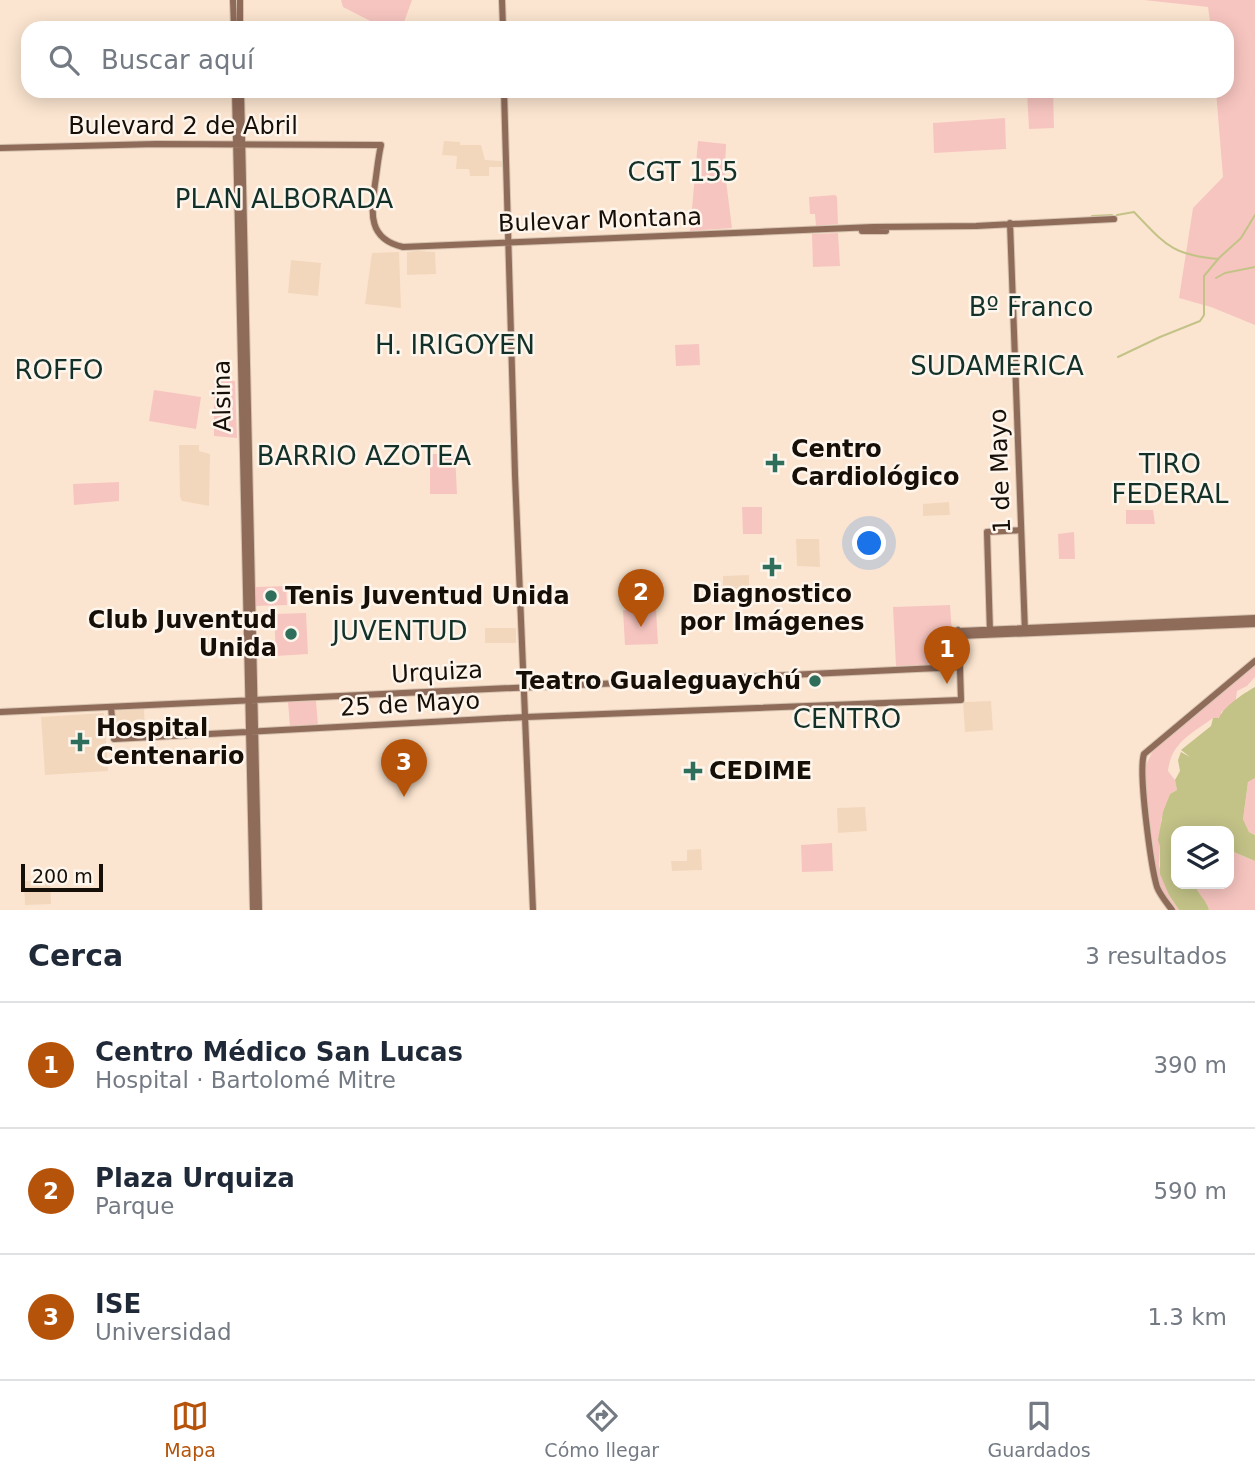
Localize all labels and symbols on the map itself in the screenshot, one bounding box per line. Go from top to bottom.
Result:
street label: Bulevard 2 de Abril [68,112,298,140]
district label: CGT 155 [627,157,739,187]
district label: PLAN ALBORADA [175,184,393,214]
street label: Bulevar Montana [497,202,703,238]
district label: Bº Franco [969,292,1093,322]
district label: H. IRIGOYEN [375,330,535,360]
district label: SUDAMERICA [910,351,1084,381]
district label: ROFFO [15,355,103,385]
street label: Alsina [207,360,237,432]
street label: 1 de Mayo [984,408,1016,534]
place label: Centro Cardiológico [791,435,959,491]
district label: BARRIO AZOTEA [257,441,471,471]
district label: TIRO FEDERAL [1111,449,1229,509]
marker: Centro Cardiológico [765,453,785,473]
your location [852,526,886,560]
marker: Diagnostico por Imágenes [762,557,782,577]
pin: 2 [618,569,664,627]
place label: Diagnostico por Imágenes [679,580,865,636]
place label: Tenis Juventud Unida [285,582,570,610]
marker: Tenis Juventud Unida [263,588,279,604]
place label: Club Juventud Unida [88,606,277,662]
district label: JUVENTUD [330,616,468,646]
marker: Club Juventud Unida [283,626,299,642]
pin: 1 [924,626,970,684]
street label: Urquiza [391,656,483,688]
place label: Teatro Gualeguaychú [516,667,801,695]
marker: Teatro Gualeguaychú [807,673,823,689]
street label: 25 de Mayo [339,686,481,722]
district label: CENTRO [793,704,901,734]
place label: Hospital Centenario [96,714,245,770]
marker: Hospital Centenario [70,732,90,752]
pin: 3 [381,739,427,797]
place label: CEDIME [709,757,812,785]
marker: CEDIME [683,761,703,781]
scale bar [21,861,103,893]

